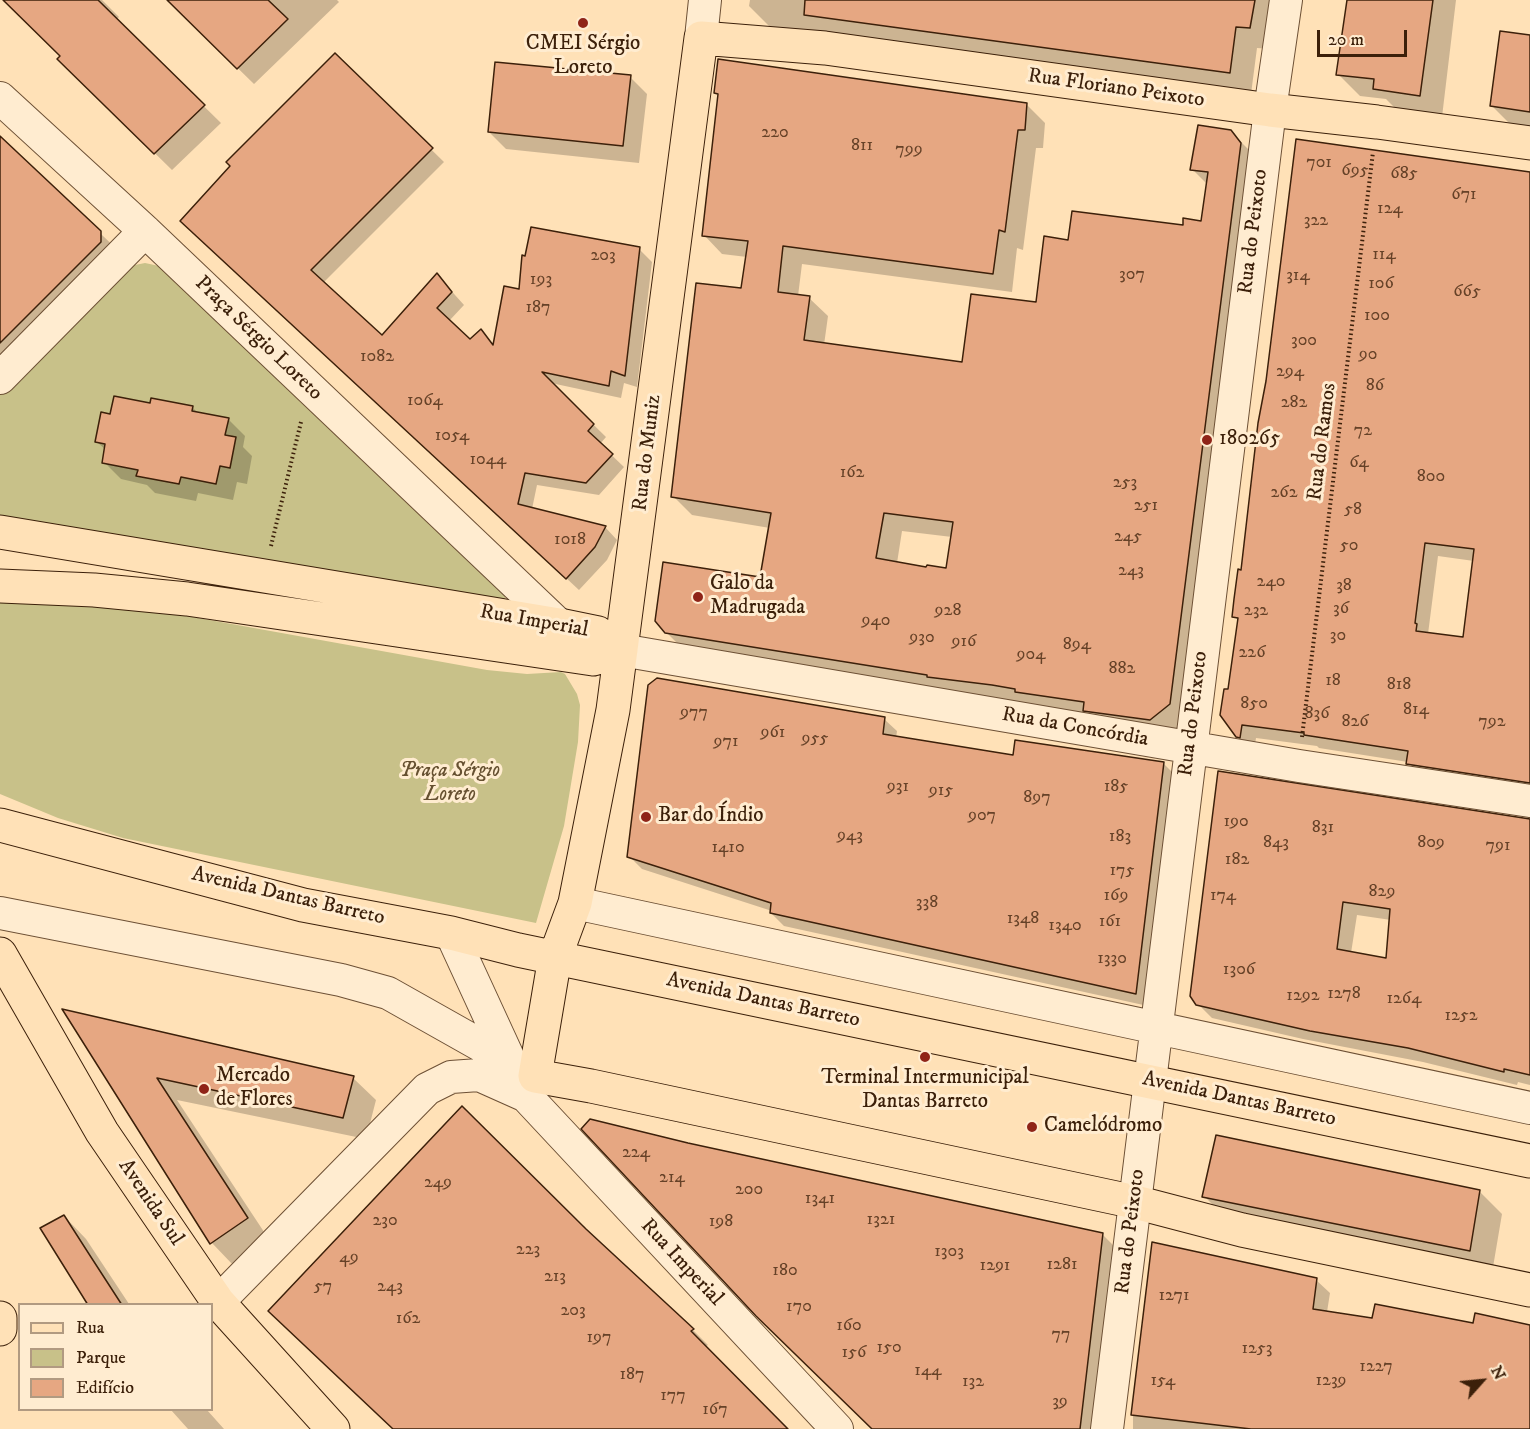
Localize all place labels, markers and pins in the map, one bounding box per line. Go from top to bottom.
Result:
marker: CMEI Sérgio Loreto [576,16,590,30]
place label: CMEI Sérgio Loreto [526,32,640,82]
place label: 180265 [1219,427,1280,453]
marker: 180265 [1200,433,1214,447]
place label: Galo da Madrugada [710,572,805,622]
marker: Galo da Madrugada [691,590,705,604]
place label: Bar do Índio [658,804,763,830]
marker: Bar do Índio [639,810,653,824]
marker: Terminal Intermunicipal Dantas Barreto [918,1050,932,1064]
place label: Mercado de Flores [216,1064,292,1114]
place label: Terminal Intermunicipal Dantas Barreto [821,1066,1029,1116]
marker: Mercado de Flores [197,1082,211,1096]
place label: Camelódromo [1044,1114,1162,1140]
marker: Camelódromo [1025,1120,1039,1134]

